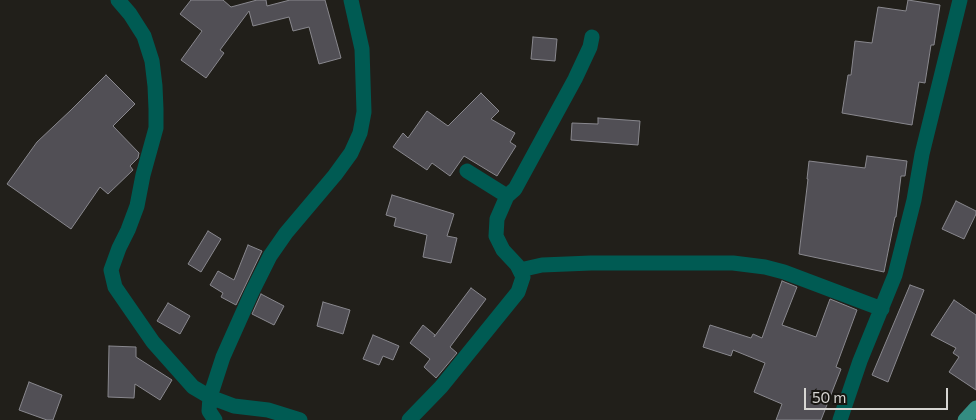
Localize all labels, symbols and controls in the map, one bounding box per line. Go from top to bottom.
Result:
scale bar [806,378,950,410]
text: 50 m [812,388,846,406]

